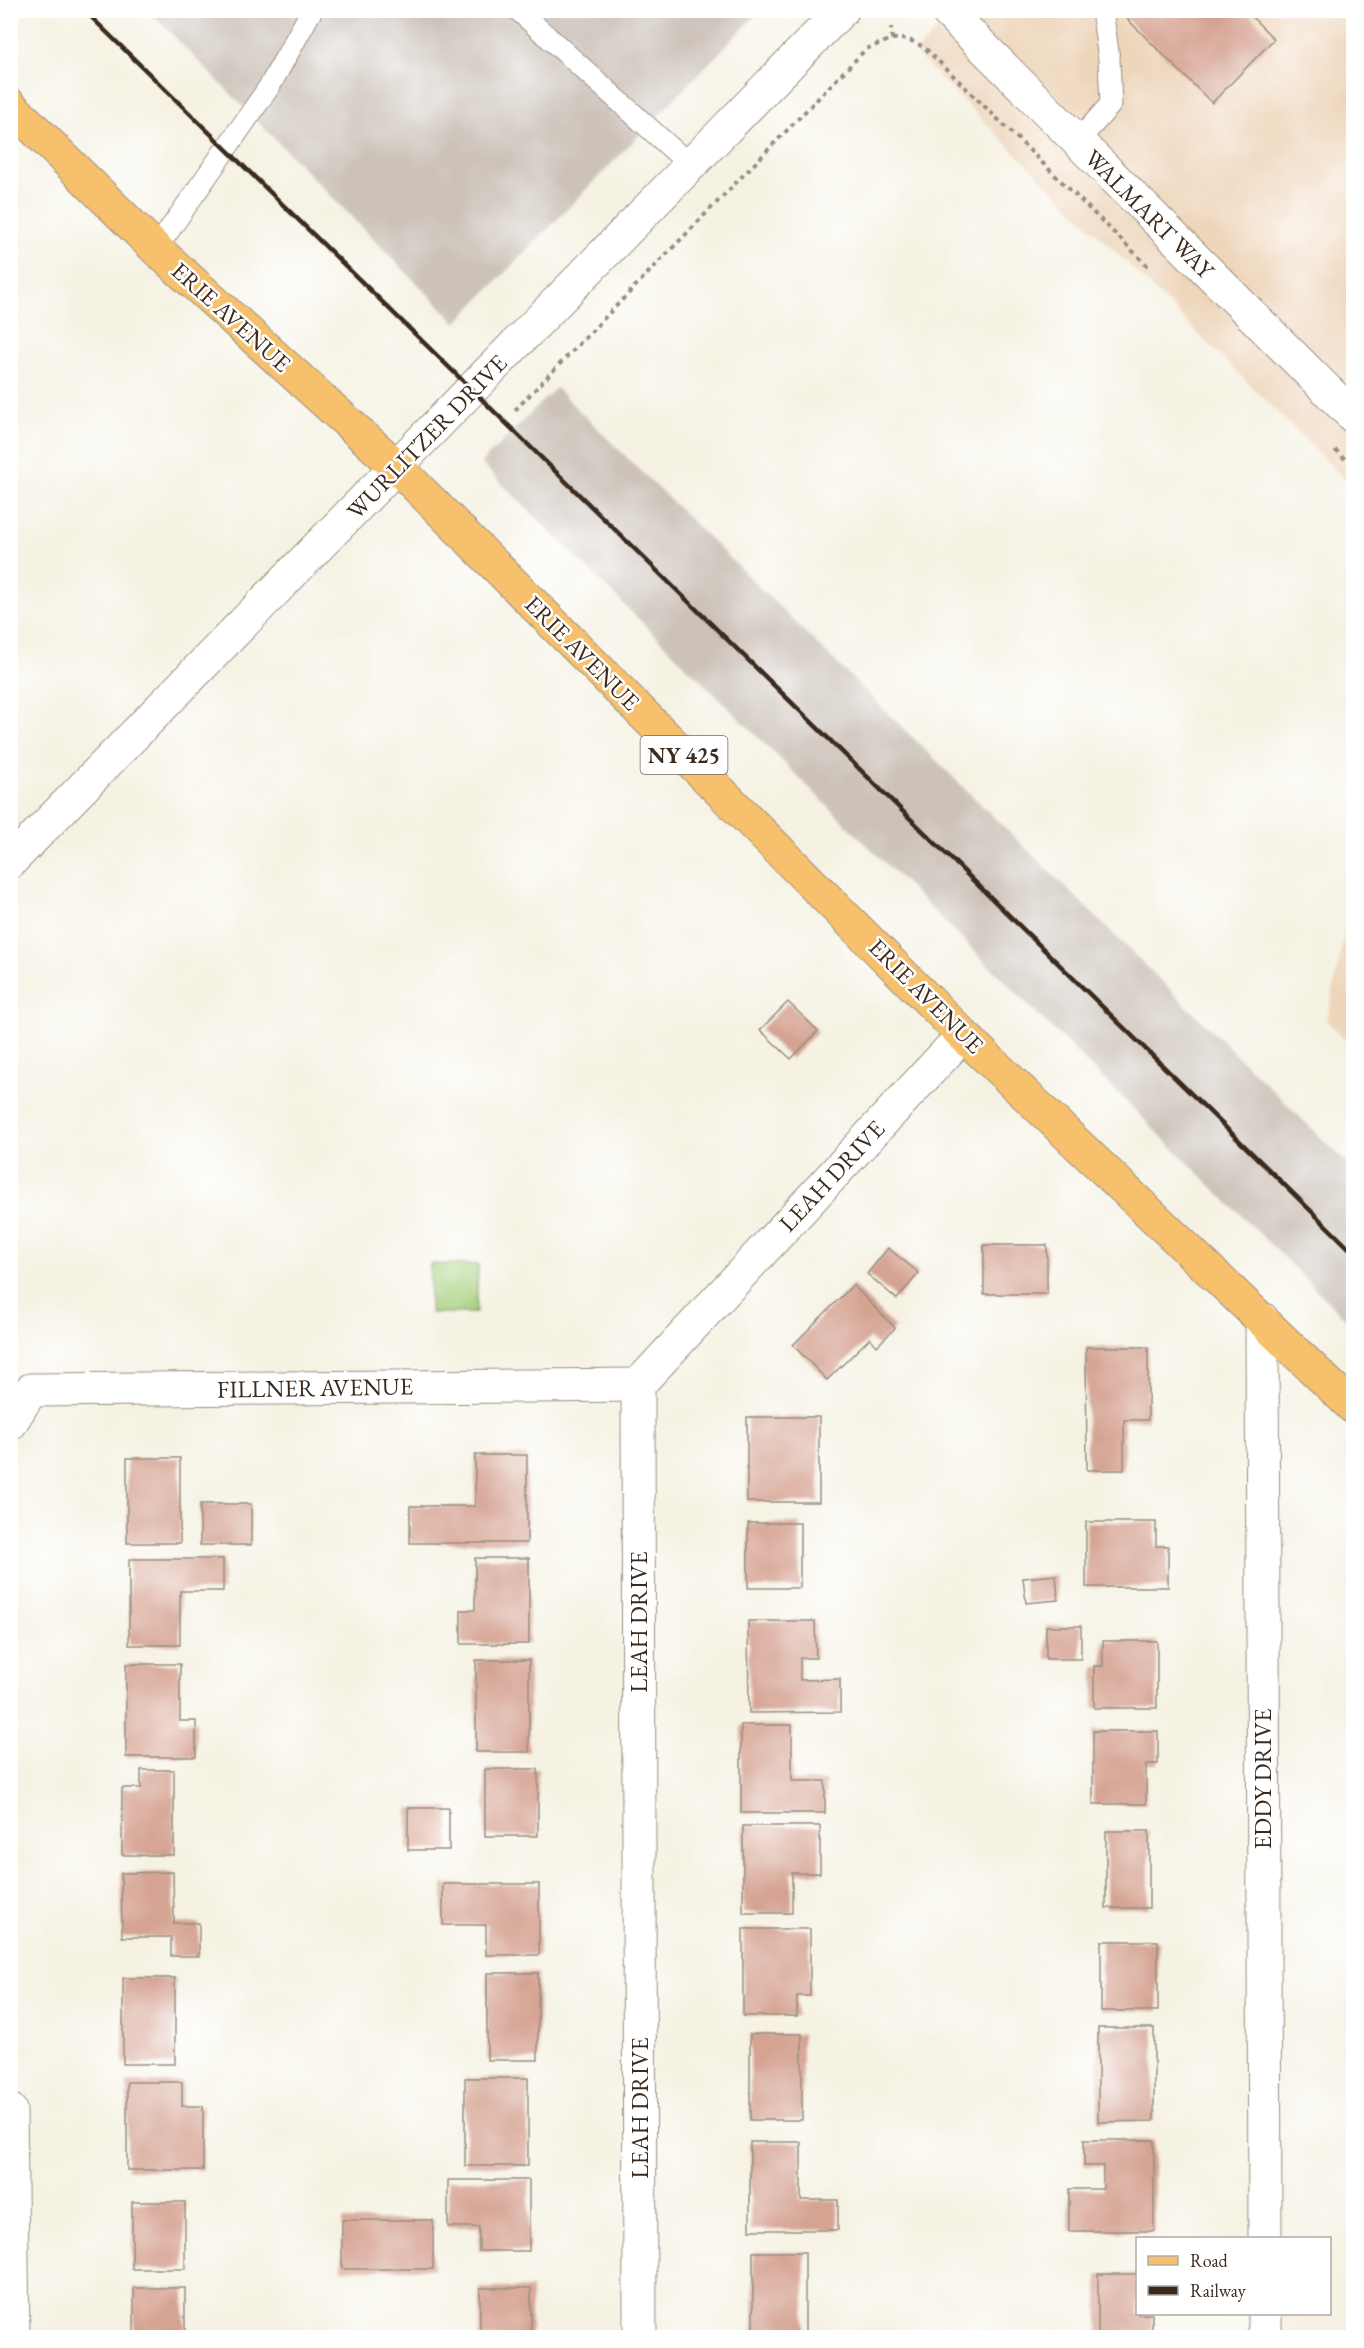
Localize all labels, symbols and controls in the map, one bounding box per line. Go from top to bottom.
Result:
street label: WALMART WAY [1078,142,1222,286]
street label: ERIE AVENUE [165,255,298,378]
street label: WURLITZER DRIVE [340,347,514,526]
street label: ERIE AVENUE [518,589,646,717]
road number: NY 425 [640,736,728,774]
street label: ERIE AVENUE [862,932,990,1060]
street label: LEAH DRIVE [772,1113,891,1238]
street label: FILLNER AVENUE [217,1370,413,1405]
street label: LEAH DRIVE [623,1551,654,1693]
street label: EDDY DRIVE [1247,1709,1278,1849]
street label: LEAH DRIVE [624,2037,655,2179]
legend [1136,2237,1331,2315]
text: Road [1190,2249,1229,2272]
text: Railway [1190,2279,1246,2302]

